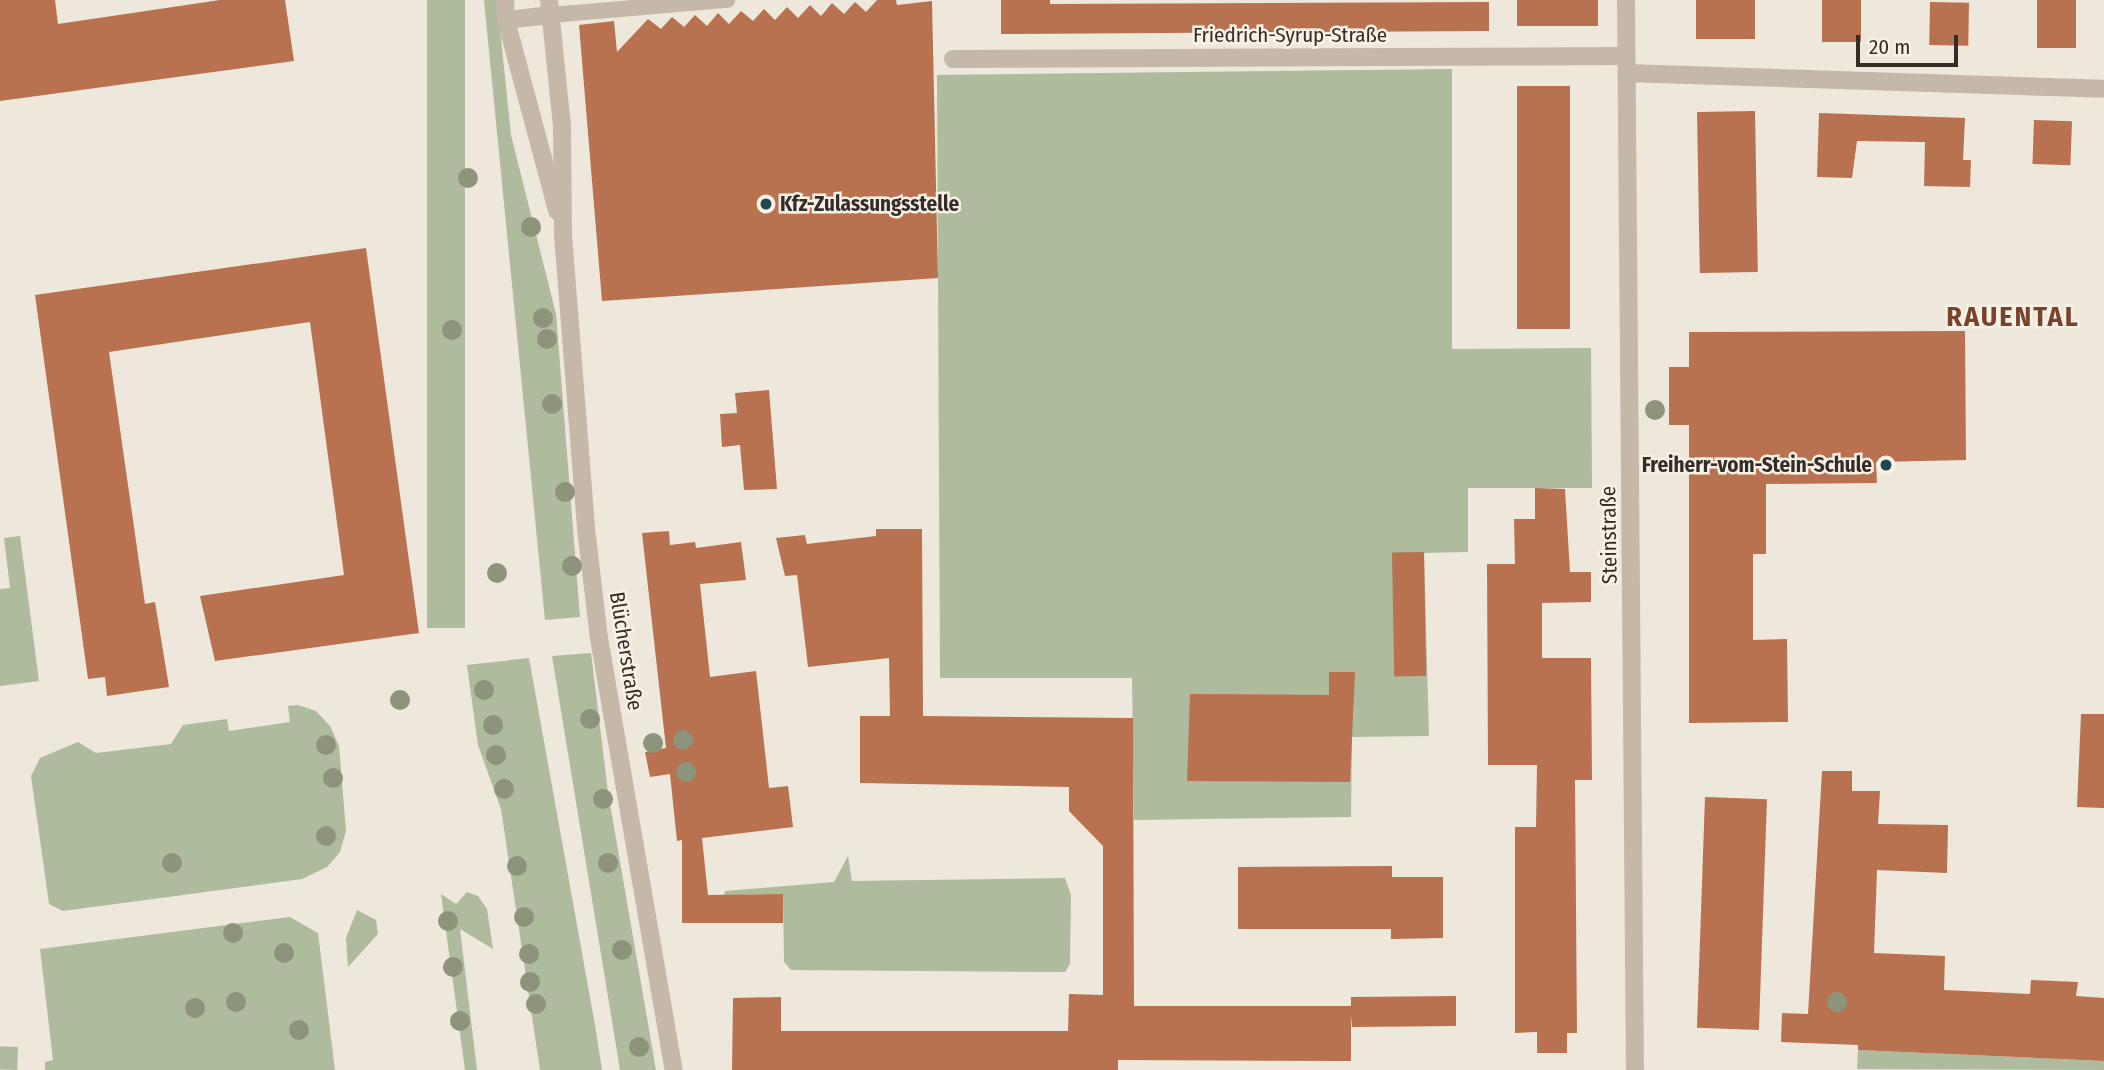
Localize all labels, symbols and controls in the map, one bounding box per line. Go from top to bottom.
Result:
scale bar [1859,21,1960,65]
street label: Friedrich-Syrup-Straße [1193,22,1387,48]
text: 20 m [1869,34,1910,60]
place label: Kfz-Zulassungsstelle [780,191,959,217]
marker: Kfz-Zulassungsstelle [758,196,774,212]
district label: RAUENTAL [1947,300,2079,334]
place label: Freiherr-vom-Stein-Schule [1642,452,1872,478]
marker: Freiherr-vom-Stein-Schule [1878,457,1894,473]
street label: Steinstraße [1596,486,1622,584]
street label: Blücherstraße [604,590,648,712]

